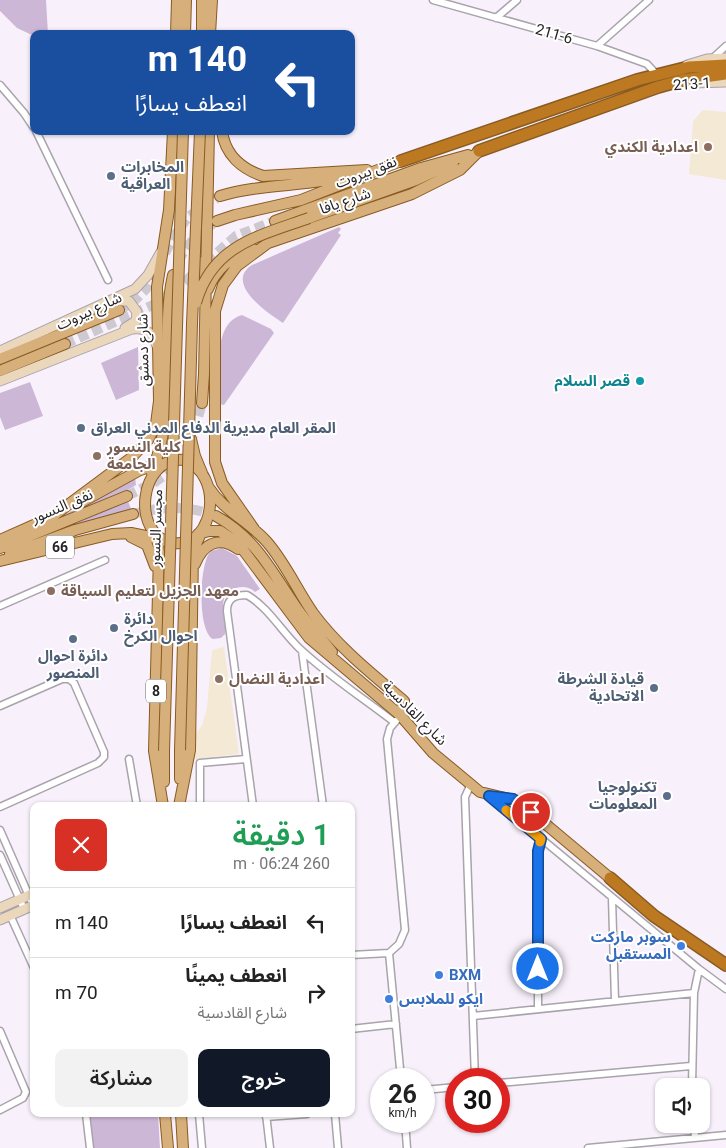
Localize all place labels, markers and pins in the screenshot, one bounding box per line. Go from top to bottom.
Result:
place label: اعدادية الكندي [605,138,698,158]
marker: اعدادية الكندي [702,141,714,153]
place label: المخابرات العراقية [121,158,184,193]
marker: المخابرات العراقية [105,170,117,182]
place label: قصر السلام [555,372,630,392]
marker: قصر السلام [634,375,646,387]
place label: المقر العام مديرية الدفاع المدني العراق [91,419,336,439]
marker: المقر العام مديرية الدفاع المدني العراق [75,422,87,434]
place label: كلية النسور الجامعة [106,438,181,473]
marker: كلية النسور الجامعة [91,450,103,462]
place label: معهد الجزيل لتعليم السياقة [61,582,239,602]
marker: معهد الجزيل لتعليم السياقة [45,585,57,597]
place label: دائرة احوال الكرخ [124,610,198,647]
marker: دائرة احوال الكرخ [108,622,120,634]
marker: دائرة احوال المنصور [67,633,79,645]
place label: دائرة احوال المنصور [38,647,108,682]
place label: اعدادية النضال [229,670,325,688]
place label: قيادة الشرطة الاتحادية [557,670,644,705]
marker: اعدادية النضال [213,673,225,685]
marker: قيادة الشرطة الاتحادية [648,682,660,694]
place label: تكنولوجيا المعلومات [589,778,658,813]
marker: تكنولوجيا المعلومات [661,790,673,802]
pin [510,791,552,833]
place label: سوبر ماركت المستقبل [591,928,671,963]
marker: سوبر ماركت المستقبل [675,940,687,952]
place label: BXM [449,966,481,984]
marker: BXM [433,969,445,981]
place label: ايكو للملابس [399,990,483,1008]
marker: ايكو للملابس [383,993,395,1005]

